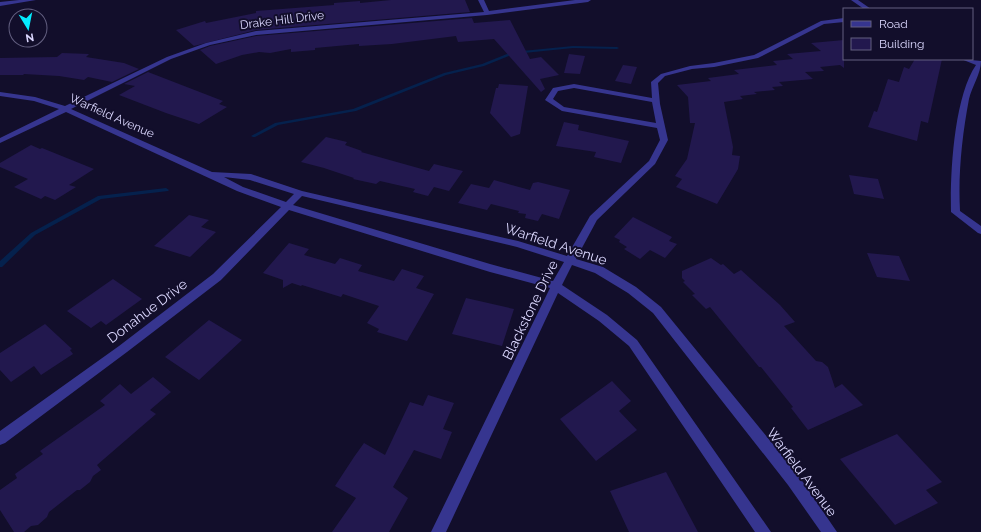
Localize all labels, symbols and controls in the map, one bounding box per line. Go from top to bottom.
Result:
north arrow [8,8,48,48]
street label: Drake Hill Drive [239,8,325,32]
legend [843,8,973,60]
text: Road [879,17,908,31]
text: N [24,30,35,44]
text: Building [879,37,925,51]
street label: Warfield Avenue [67,91,157,141]
street label: Warfield Avenue [503,220,609,268]
street label: Blackstone Drive [499,258,561,362]
street label: Donahue Drive [104,276,190,346]
street label: Warfield Avenue [764,425,840,519]

